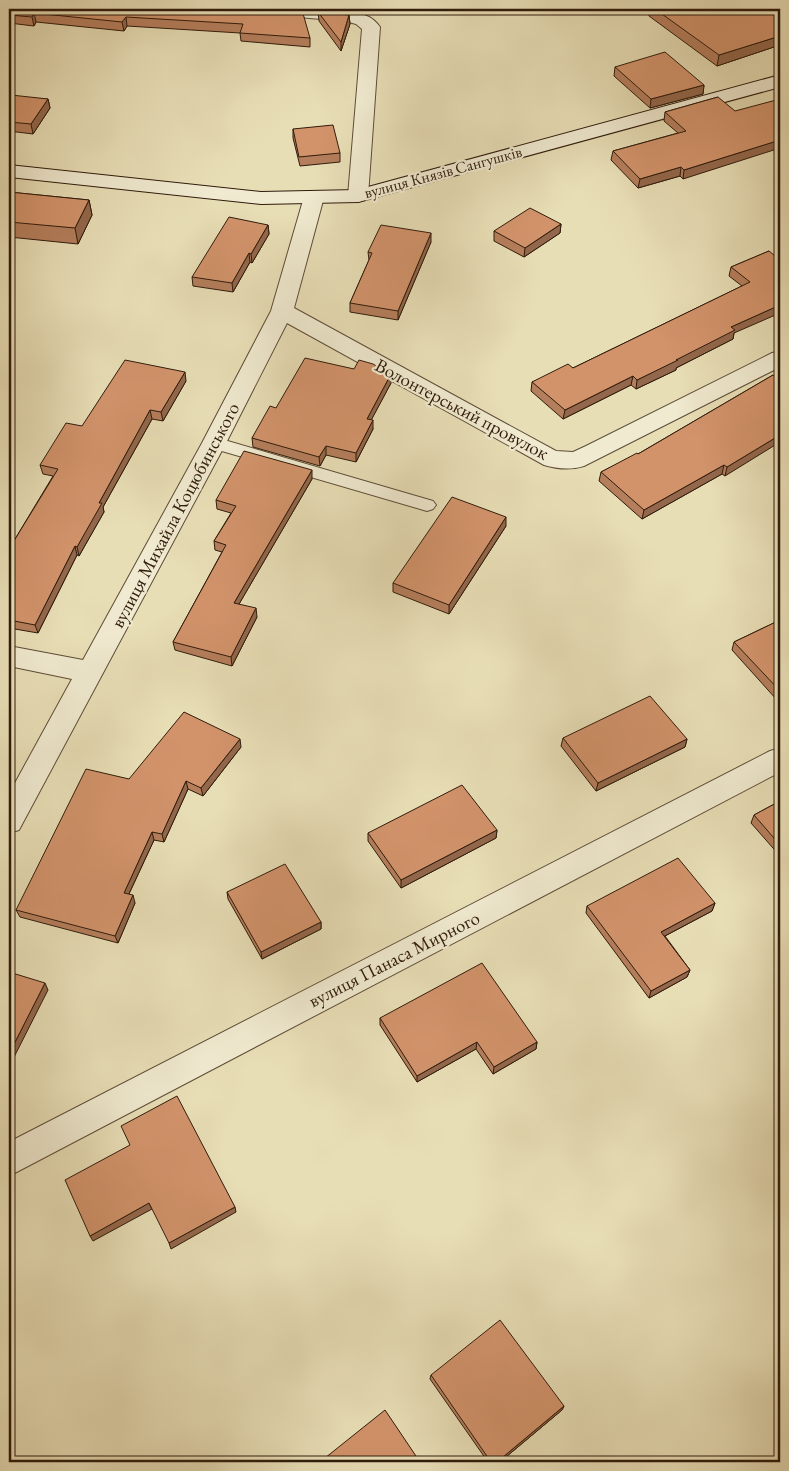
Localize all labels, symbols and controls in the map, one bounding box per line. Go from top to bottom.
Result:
street label: вулиця Князів Сангушків [362,141,524,203]
street label: Волонтерський провулок [371,353,553,465]
street label: вулиця Михайла Коцюбинського [105,398,245,632]
street label: вулиця Панаса Мирного [304,905,484,1013]

